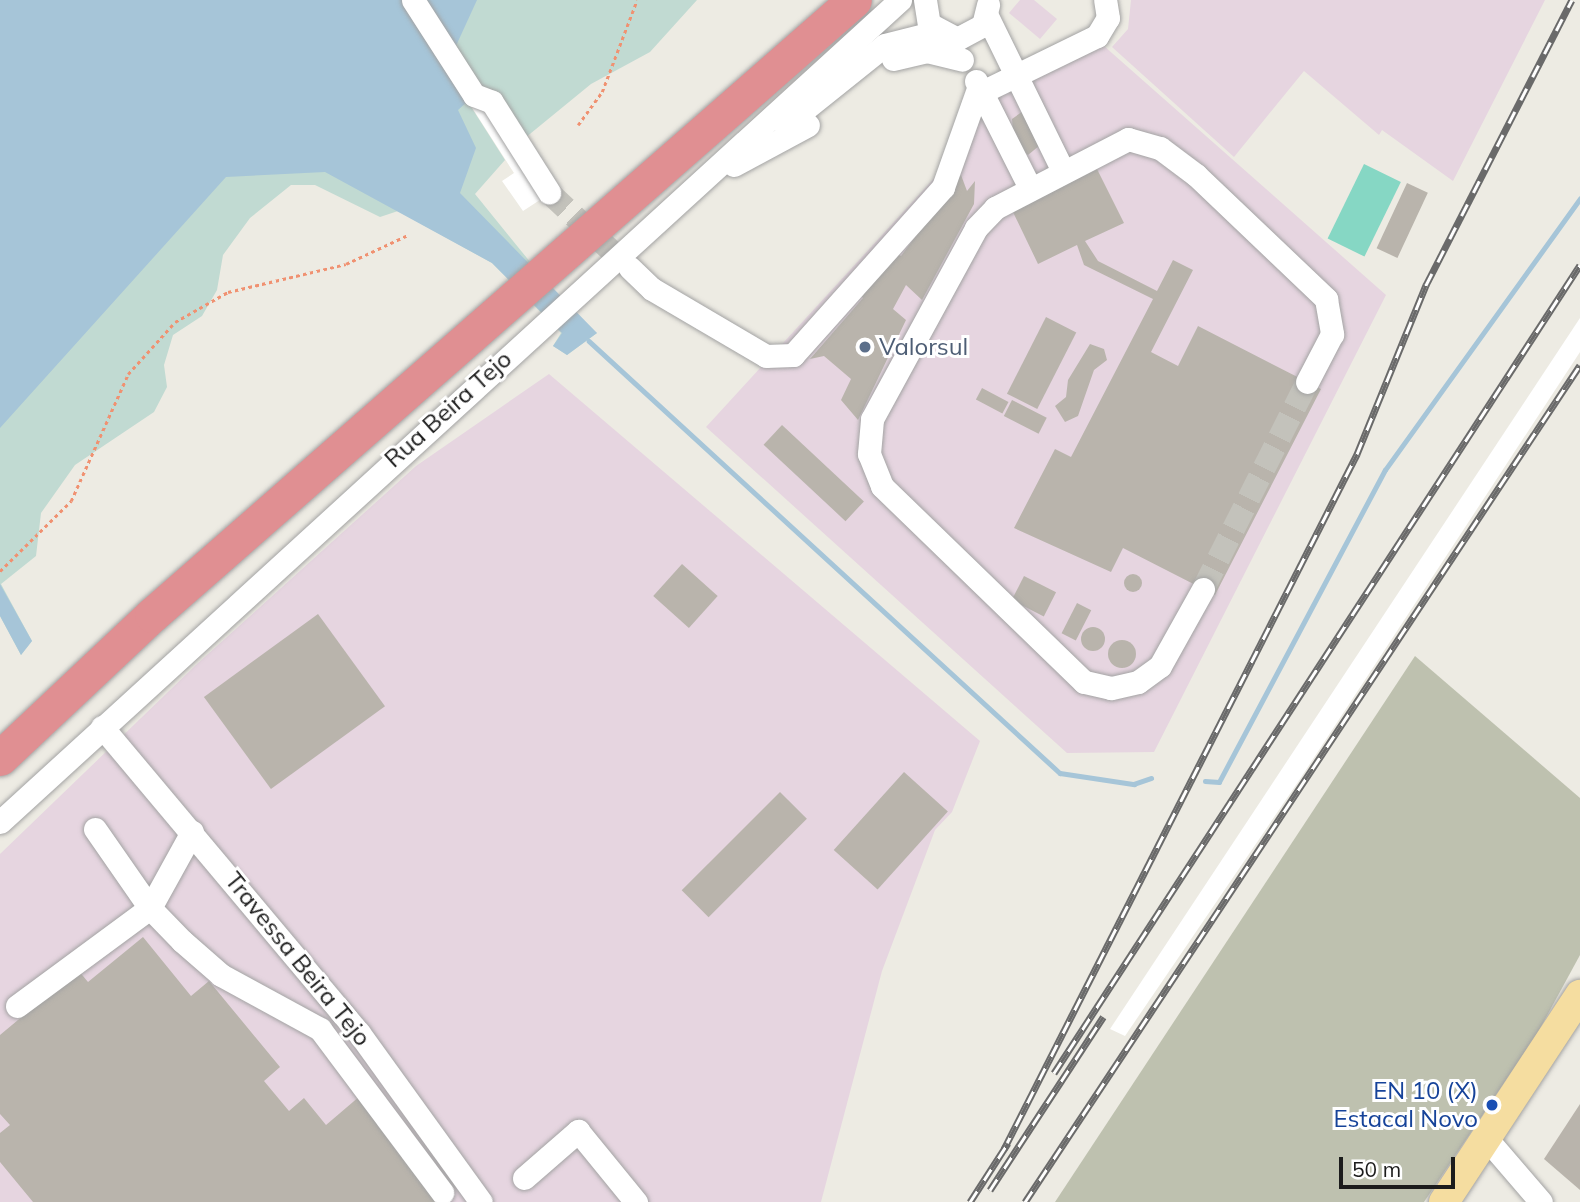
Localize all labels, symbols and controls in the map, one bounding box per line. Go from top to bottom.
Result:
place label: Valorsul [879,333,968,361]
marker: Valorsul [857,339,873,355]
street label: Rua Beira Tejo [379,345,517,473]
street label: Travessa Beira Tejo [219,866,377,1052]
place label: EN 10 (X) Estacal Novo [1334,1077,1478,1133]
marker: EN 10 (X) Estacal Novo [1484,1097,1500,1113]
scale bar [1342,1142,1458,1186]
text: 50 m [1352,1156,1401,1182]

